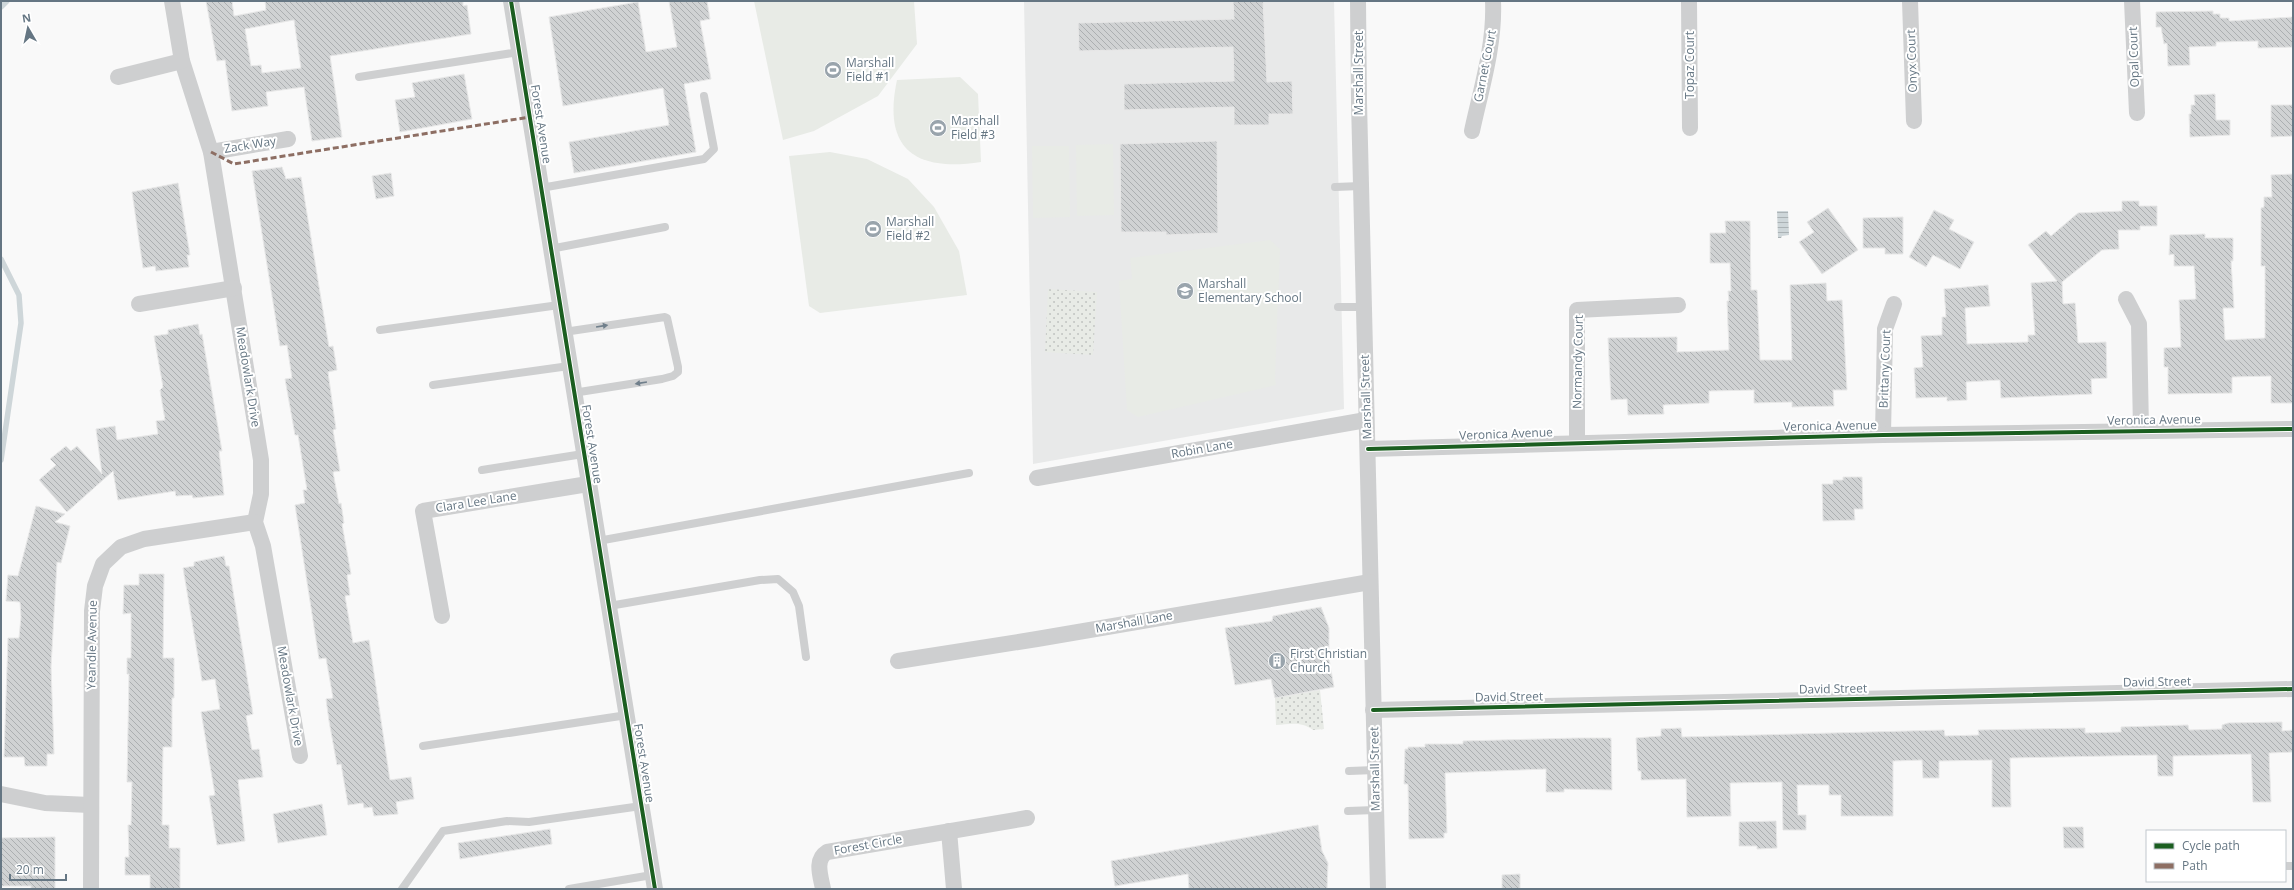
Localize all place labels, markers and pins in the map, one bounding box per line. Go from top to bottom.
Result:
place label: Marshall Field #1 [846,54,894,85]
sports icon: Marshall Field #1 [823,60,843,80]
place label: Marshall Field #3 [951,112,999,143]
sports icon: Marshall Field #3 [928,118,948,138]
place label: Marshall Field #2 [886,213,934,244]
sports icon: Marshall Field #2 [863,219,883,239]
place label: Marshall Elementary School [1198,275,1302,306]
school or university icon: Marshall Elementary School [1175,281,1195,301]
place label: First Christian Church [1290,645,1367,676]
building icon: First Christian Church [1267,651,1287,671]

